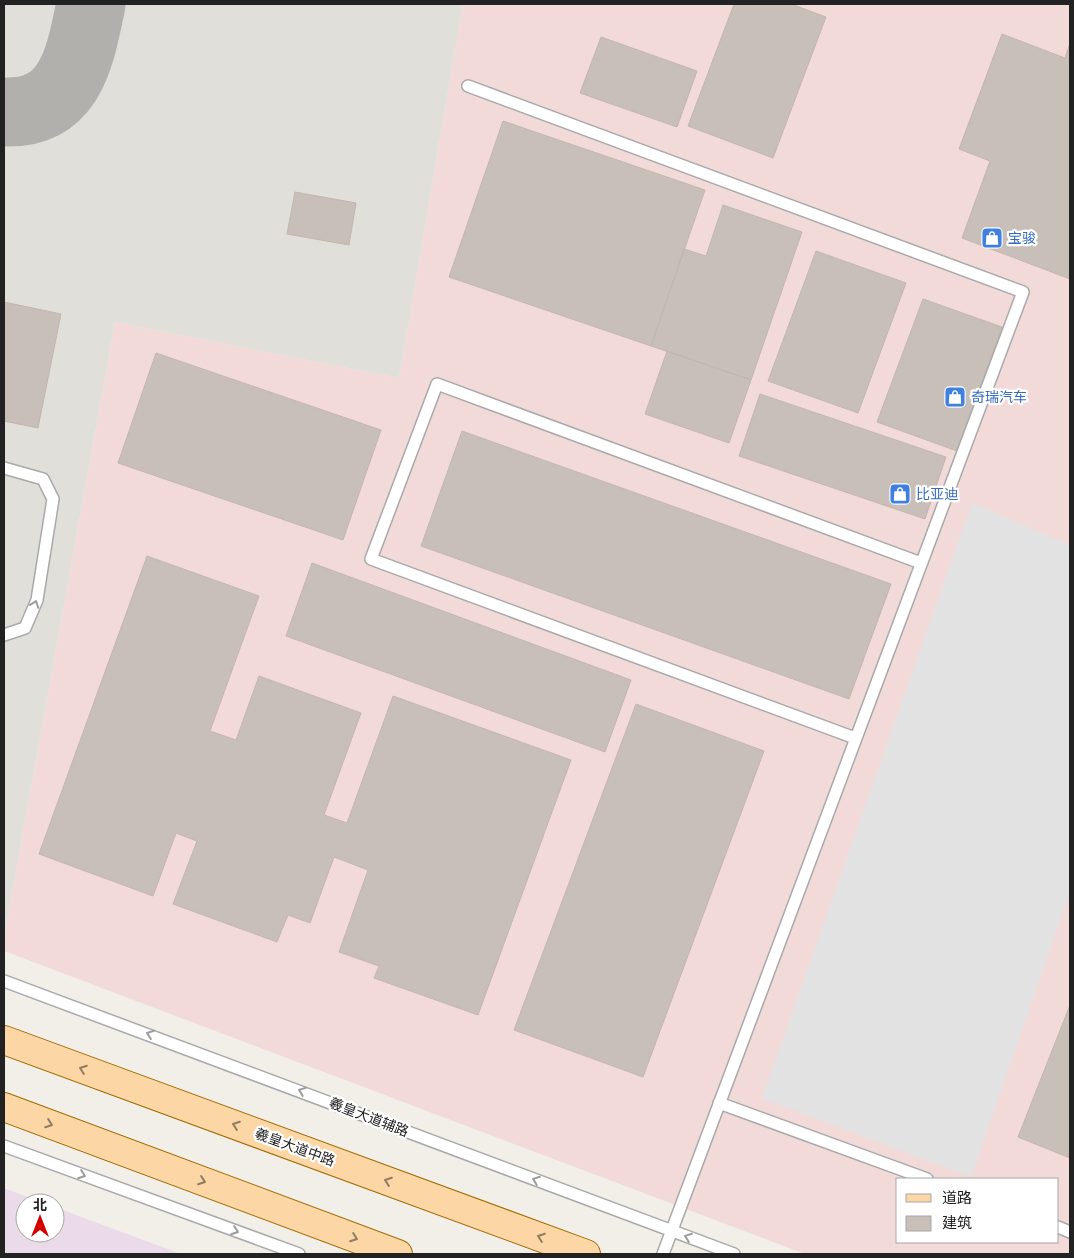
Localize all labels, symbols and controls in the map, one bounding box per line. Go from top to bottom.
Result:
shop icon: 宝骏 [980,226,1004,250]
place label: 宝骏 [1008,229,1036,246]
shop icon: 奇瑞汽车 [943,385,967,409]
place label: 奇瑞汽车 [971,388,1027,405]
shop icon: 比亚迪 [888,482,912,506]
place label: 比亚迪 [916,485,958,502]
one-way arrow [29,600,39,608]
one-way arrow [147,1030,155,1040]
one-way arrow [79,1065,88,1075]
one-way arrow [299,1087,307,1097]
street label: 羲皇大道辅路 [327,1094,411,1140]
one-way arrow [45,1118,53,1128]
one-way arrow [232,1121,240,1131]
street label: 羲皇大道中路 [253,1124,338,1169]
one-way arrow [78,1169,86,1179]
one-way arrow [197,1175,206,1185]
one-way arrow [533,1176,541,1186]
one-way arrow [384,1177,393,1187]
legend [896,1178,1059,1243]
text: 道路 [942,1188,972,1206]
north arrow [15,1193,65,1243]
text: 北 [33,1196,47,1213]
text: 建筑 [942,1213,972,1231]
one-way arrow [230,1225,239,1235]
one-way arrow [349,1232,358,1242]
one-way arrow [537,1233,545,1243]
one-way arrow [685,1233,693,1243]

